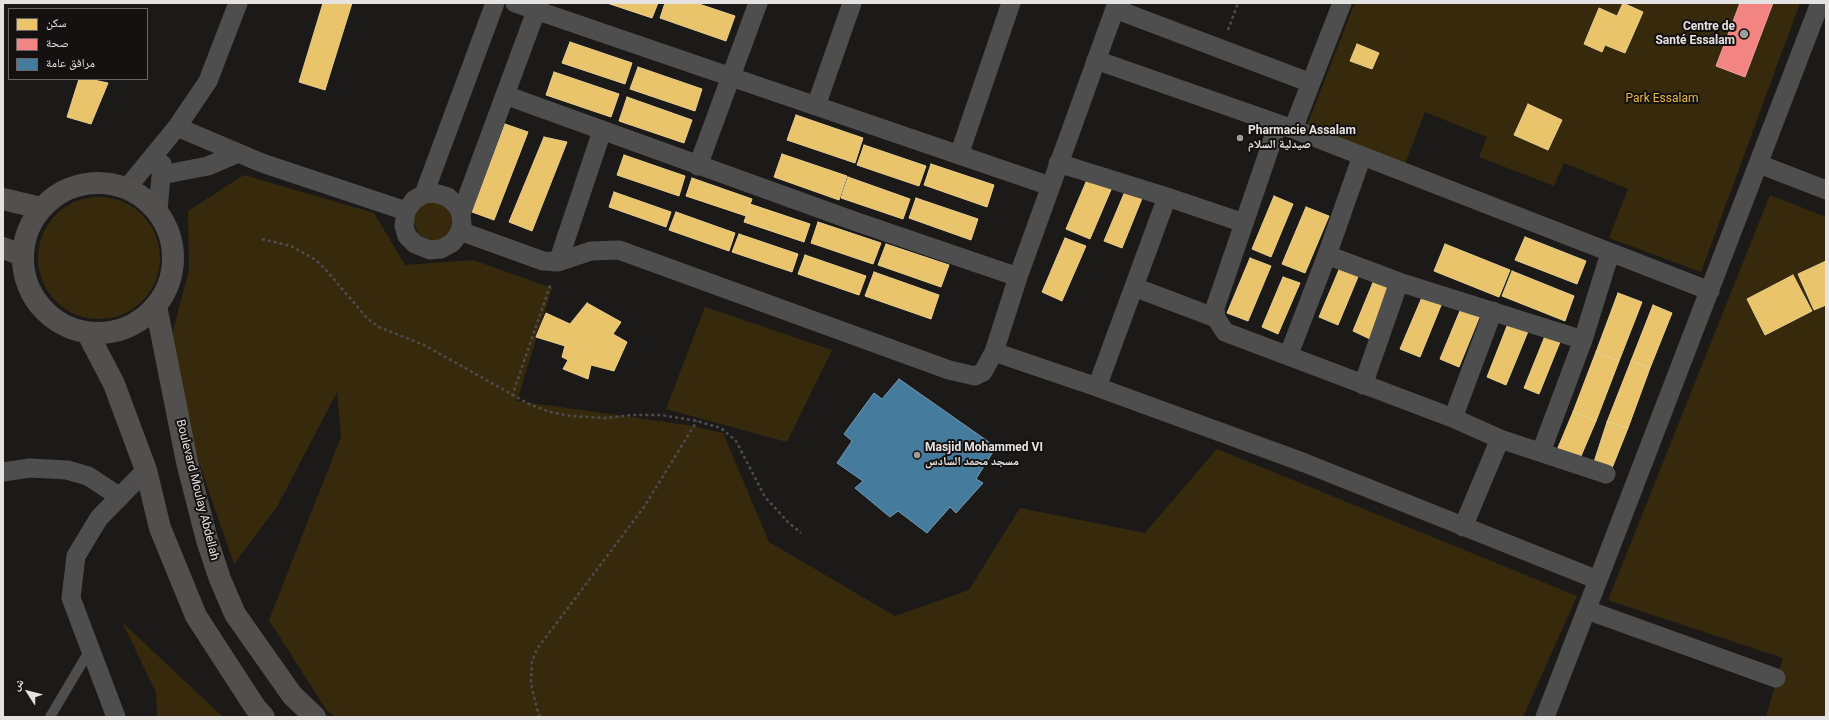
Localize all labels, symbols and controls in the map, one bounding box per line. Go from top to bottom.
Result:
legend [8,8,148,80]
text: سكن [46,16,66,30]
place label: Centre de Santé Essalam [1655,20,1735,48]
marker: Centre de Santé Essalam [1738,28,1750,40]
text: صحة [46,36,69,50]
text: مرافق عامة [46,56,95,70]
park label: Park Essalam [1626,92,1698,106]
place label: Pharmacie Assalam صيدلية السلام [1248,124,1356,152]
marker: Pharmacie Assalam صيدلية السلام [1235,133,1245,143]
street label: Boulevard Moulay Abdellah [173,418,221,562]
place label: Masjid Mohammed VI مسجد محمد السادس [925,441,1043,469]
marker: Masjid Mohammed VI مسجد محمد السادس [912,450,922,460]
north arrow [8,672,48,712]
text: ش [9,676,27,693]

